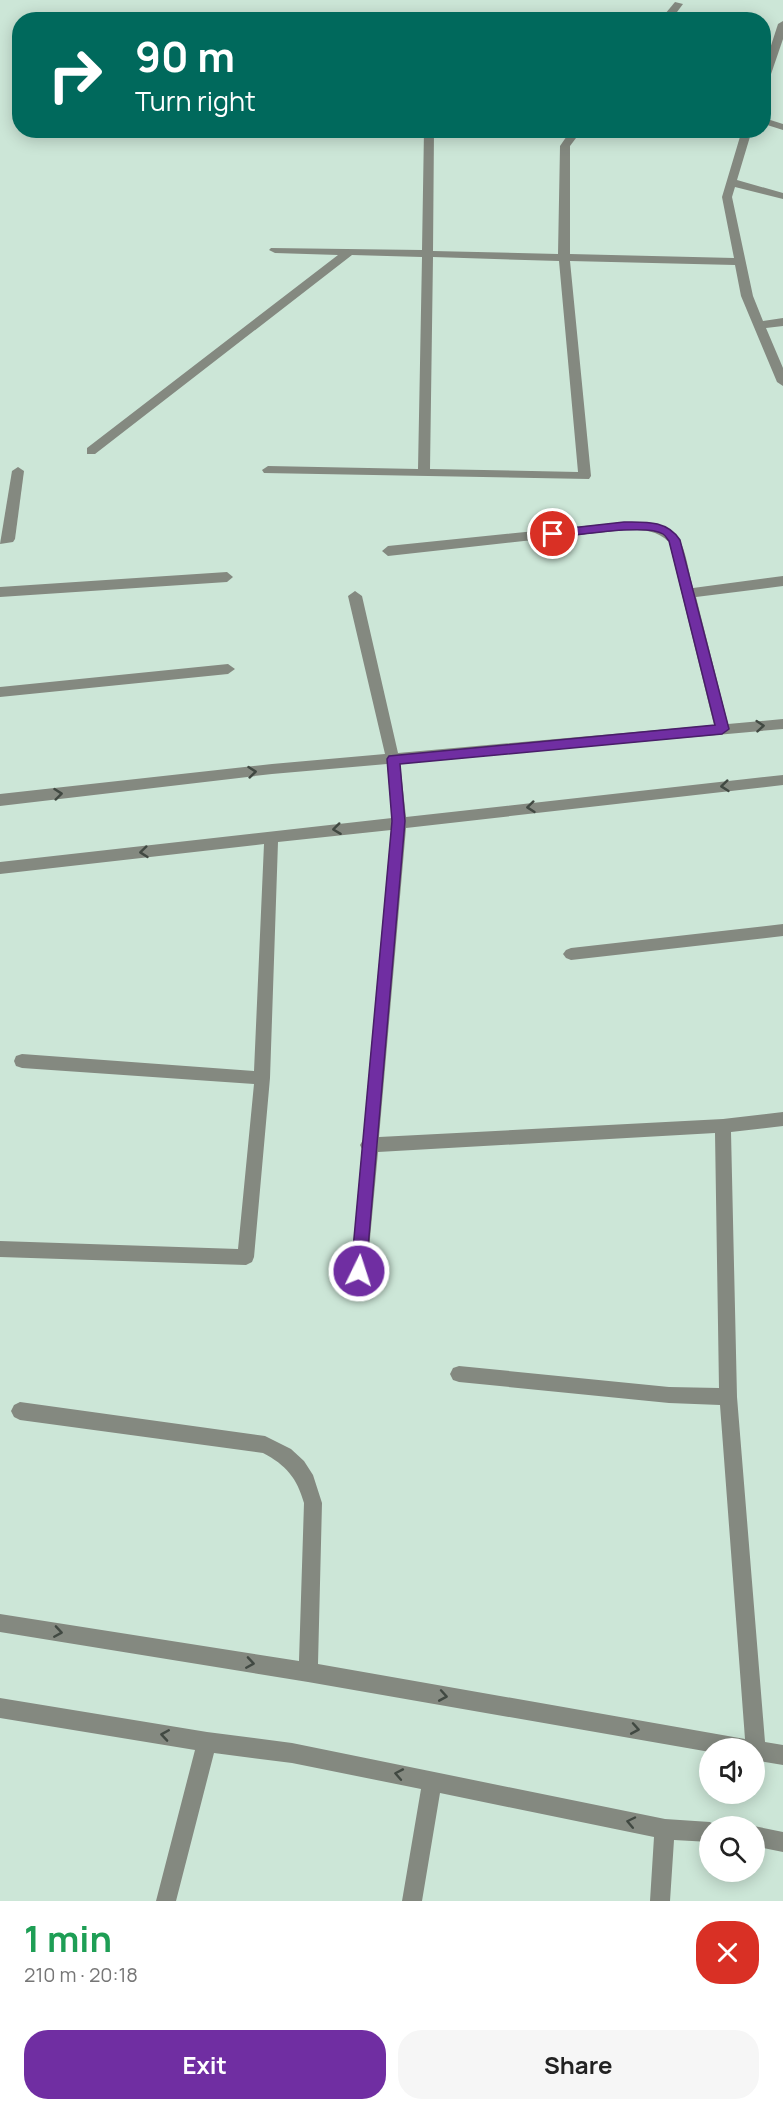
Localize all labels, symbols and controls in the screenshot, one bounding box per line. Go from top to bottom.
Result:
text: 90 m [135,27,235,85]
icon: right [36,36,114,114]
text: Turn right [135,82,256,119]
pin [527,508,578,559]
icon: arrive [536,517,569,550]
one-way arrow [755,720,764,733]
one-way arrow [247,766,256,779]
one-way arrow [720,779,729,792]
one-way arrow [54,788,63,801]
one-way arrow [526,800,536,813]
one-way arrow [333,823,342,835]
one-way arrow [139,845,148,858]
position arrow [327,1239,391,1303]
one-way arrow [53,1626,62,1638]
one-way arrow [246,1656,255,1668]
one-way arrow [438,1689,447,1701]
one-way arrow [629,1722,639,1735]
one-way arrow [160,1729,170,1742]
map controls [699,1738,765,1882]
button: sound [699,1738,765,1804]
one-way arrow [394,1768,404,1781]
one-way arrow [626,1816,636,1829]
button: search [699,1816,765,1882]
text: 1 min [24,1914,112,1963]
button: close [696,1921,759,1984]
text: 210 m · 20:18 [24,1961,138,1988]
button: Exit [24,2030,386,2099]
button: Share [398,2030,759,2099]

